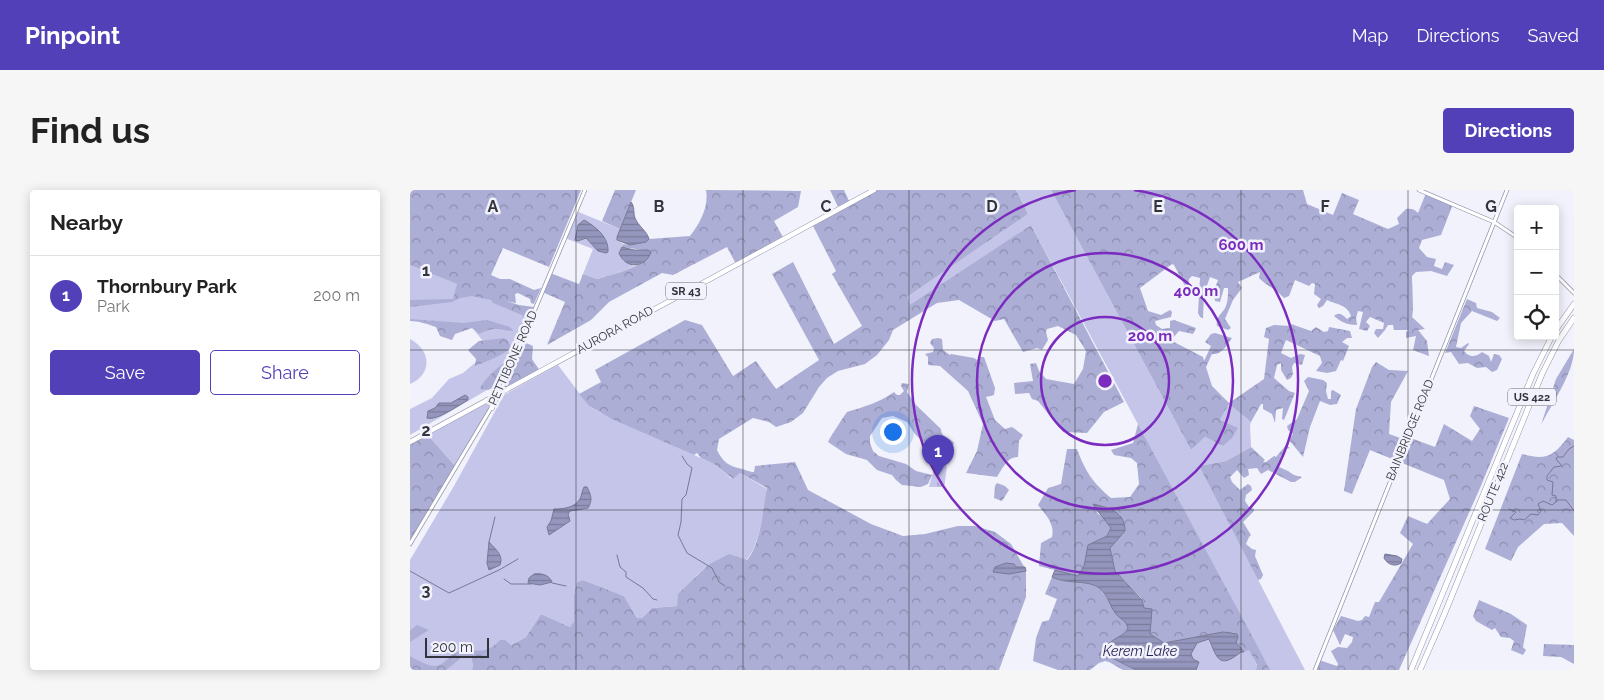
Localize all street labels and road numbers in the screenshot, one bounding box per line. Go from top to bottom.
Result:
road number: SR 43 [666,282,706,300]
street label: AURORA ROAD [574,303,656,357]
street label: PETTIBONE ROAD [486,308,540,408]
street label: BAINBRIDGE ROAD [1383,377,1437,483]
road number: US 422 [1508,388,1556,406]
street label: ROUTE 422 [1475,460,1511,524]

